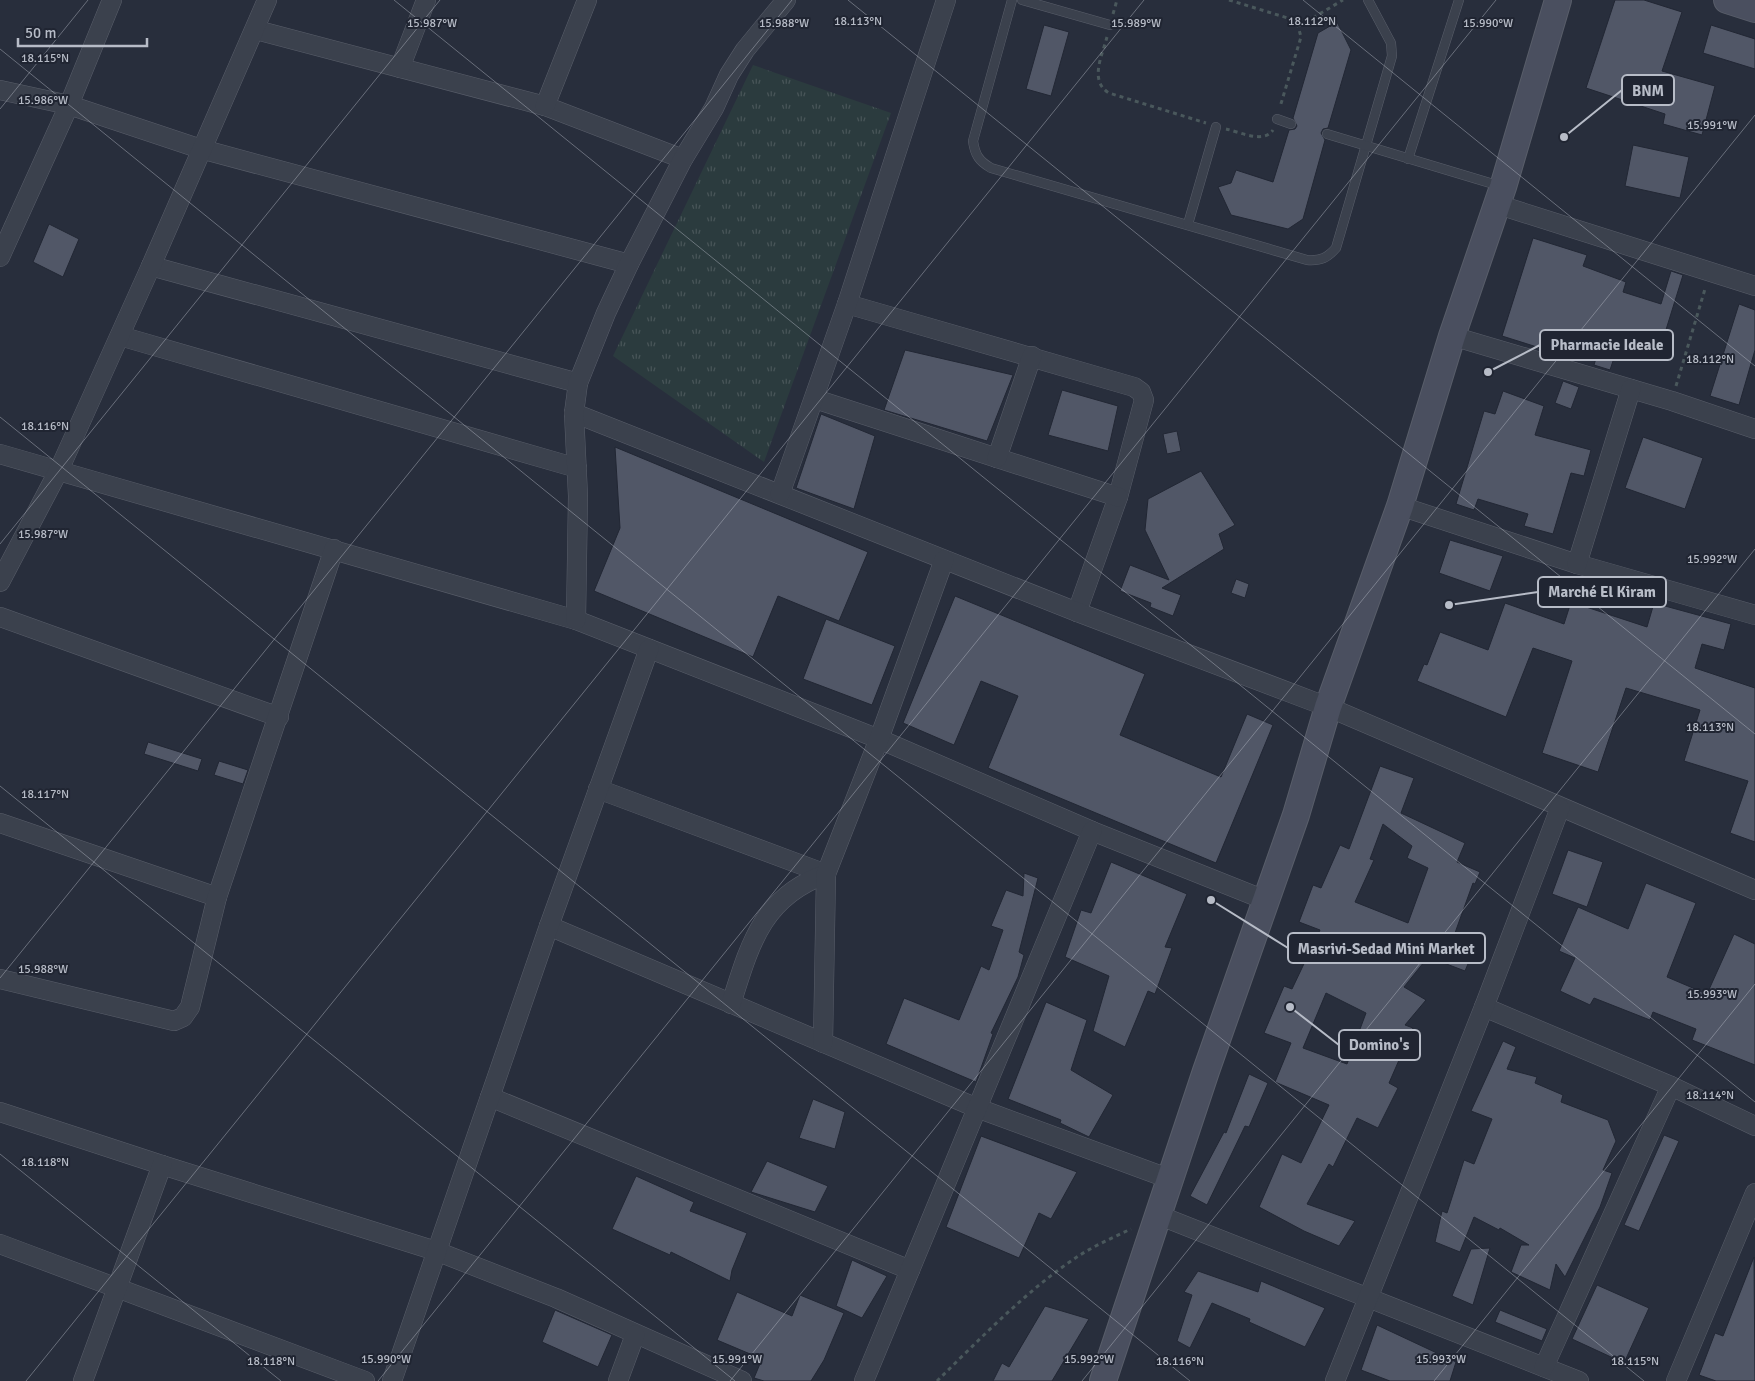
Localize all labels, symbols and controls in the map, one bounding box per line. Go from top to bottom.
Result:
text: 18.113°N [834,14,882,29]
text: 18.112°N [1288,14,1336,29]
scale bar [18,15,146,47]
text: 15.987°W [407,16,457,31]
text: 15.988°W [759,16,809,31]
text: 15.989°W [1111,16,1161,31]
text: 15.990°W [1463,16,1513,31]
text: 50 m [25,24,56,42]
text: 18.115°N [21,51,69,66]
callout: BNM [1622,75,1674,105]
text: BNM [1632,82,1664,100]
text: 15.986°W [18,93,68,108]
text: 15.991°W [1687,118,1737,133]
callout: Pharmacie Ideale [1540,330,1673,360]
text: Pharmacie Ideale [1551,336,1663,354]
text: 18.112°N [1686,352,1734,367]
text: 18.116°N [21,419,69,434]
text: 15.987°W [18,527,68,542]
text: 15.992°W [1687,552,1737,567]
callout: Marché El Kiram [1538,577,1666,607]
text: Marché El Kiram [1548,583,1656,601]
text: 18.113°N [1686,720,1734,735]
text: 18.117°N [21,787,69,802]
callout: Masrivi-Sedad Mini Market [1288,933,1485,963]
text: Masrivi-Sedad Mini Market [1297,940,1475,958]
text: 15.988°W [18,962,68,977]
text: 15.993°W [1687,987,1737,1002]
callout: Domino's [1339,1030,1420,1060]
text: Domino's [1349,1036,1410,1054]
text: 18.114°N [1686,1088,1734,1103]
text: 18.118°N [21,1155,69,1170]
text: 15.990°W [361,1352,411,1367]
text: 15.991°W [712,1352,762,1367]
text: 15.992°W [1064,1352,1114,1367]
text: 15.993°W [1416,1352,1466,1367]
text: 18.118°N [247,1354,295,1369]
text: 18.116°N [1156,1354,1204,1369]
text: 18.115°N [1611,1354,1659,1369]

